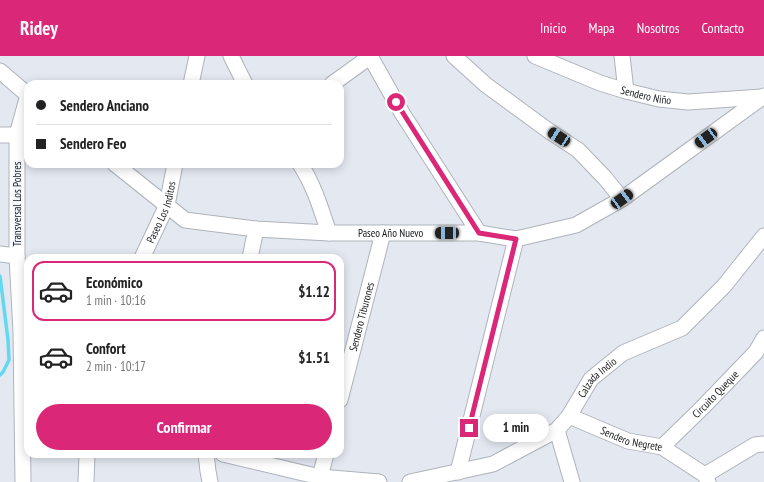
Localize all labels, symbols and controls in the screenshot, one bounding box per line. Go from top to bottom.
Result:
text: Ridey [20,16,58,40]
text: Inicio [540,19,567,37]
text: Mapa [589,19,615,37]
text: Nosotros [637,19,680,37]
text: Contacto [702,19,744,37]
street label: Sendero Niño [619,83,672,107]
route start [387,93,405,111]
text: Sendero Anciano [60,96,149,115]
car [546,125,572,149]
car [693,126,719,150]
text: Sendero Feo [60,134,126,153]
street label: Transversal Los Pobres [10,161,24,247]
street label: Paseo Los Inditos [143,180,179,245]
car [609,187,635,211]
street label: Paseo Año Nuevo [358,226,424,240]
car [435,227,459,239]
icon: car [38,273,74,309]
text: Económico [86,273,143,292]
street label: Sendero Tiburones [346,280,377,353]
text: $1.12 [298,282,330,301]
text: 1 min · 10:16 [86,292,146,309]
icon: car [38,339,74,375]
text: Confort [86,339,126,358]
text: $1.51 [298,348,330,367]
street label: Calzada Indio [575,354,619,400]
text: 2 min · 10:17 [86,358,146,375]
street label: Circuito Queque [689,367,742,421]
button: Confirmar [36,404,332,450]
callout: 1 min [483,414,549,442]
route end [460,419,478,437]
text: 1 min [503,419,529,436]
street label: Sendero Negrete [599,423,664,454]

